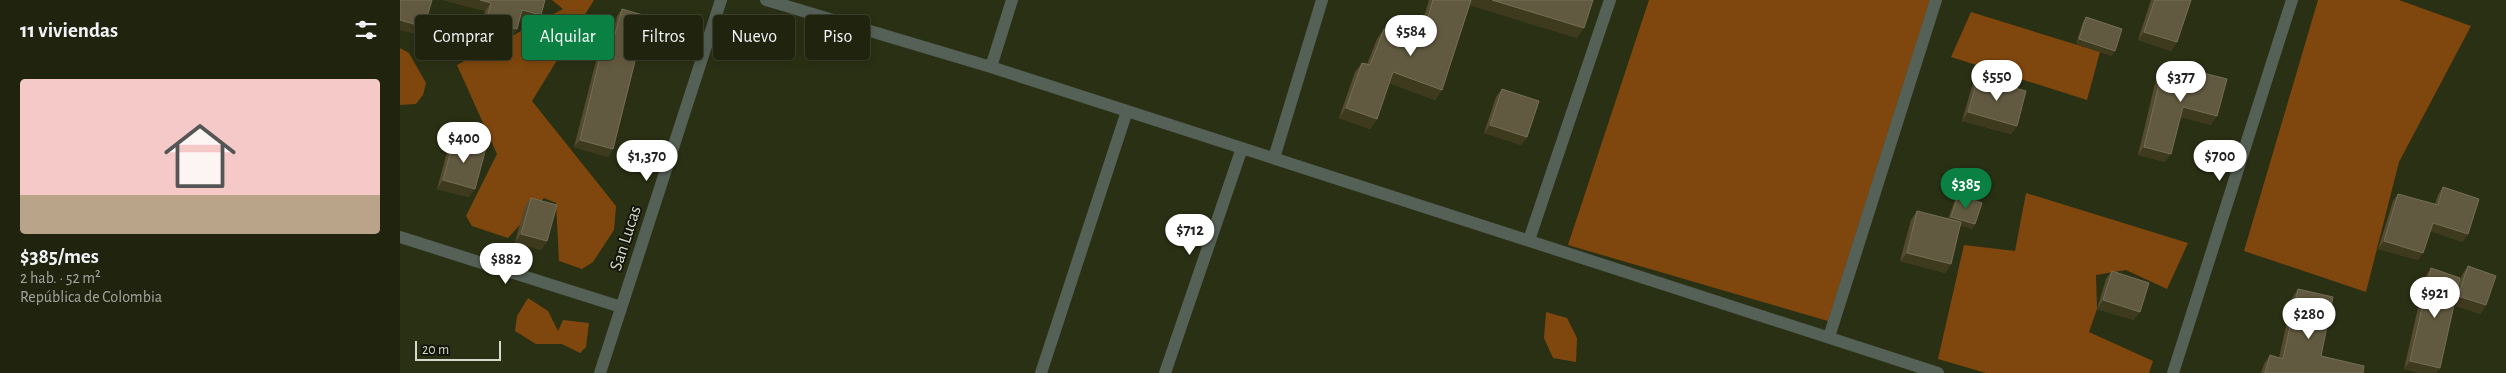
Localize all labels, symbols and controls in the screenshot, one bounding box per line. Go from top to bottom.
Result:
chip: Comprar [415,15,512,60]
chip: Alquilar [522,15,614,60]
chip: Filtros [624,15,703,60]
chip: Nuevo [713,15,795,60]
chip: Piso [805,15,870,60]
pin: $584 [1381,15,1441,57]
icon: filters [352,16,380,44]
text: 11 viviendas [20,20,118,41]
text: $584 [1396,23,1426,39]
pin: $550 [1967,59,2027,102]
pin: $377 [2151,61,2211,103]
text: $550 [1982,68,2012,84]
text: $377 [2167,69,2195,85]
icon: home [155,111,245,201]
pin: $400 [434,121,494,164]
text: $400 [448,130,480,146]
pin: $1,370 [606,140,688,182]
pin: $700 [2190,140,2250,182]
text: $1,370 [628,148,666,164]
text: $700 [2205,148,2235,164]
pin: $385 [1936,168,1996,210]
text: $385 [1952,176,1980,192]
street label: San Lucas [607,204,645,273]
pin: $712 [1160,214,1220,256]
text: $712 [1176,222,1204,238]
pin: $882 [476,242,536,285]
text: $385/mes [20,246,99,267]
text: $882 [491,251,521,267]
text: 2 hab. · 52 m² [20,270,101,286]
pin: $921 [2405,276,2465,319]
text: $921 [2421,285,2449,301]
text: República de Colombia [20,289,162,305]
pin: $280 [2279,298,2339,340]
text: $280 [2294,306,2324,322]
scale bar [415,338,501,361]
text: 20 m [422,343,449,357]

